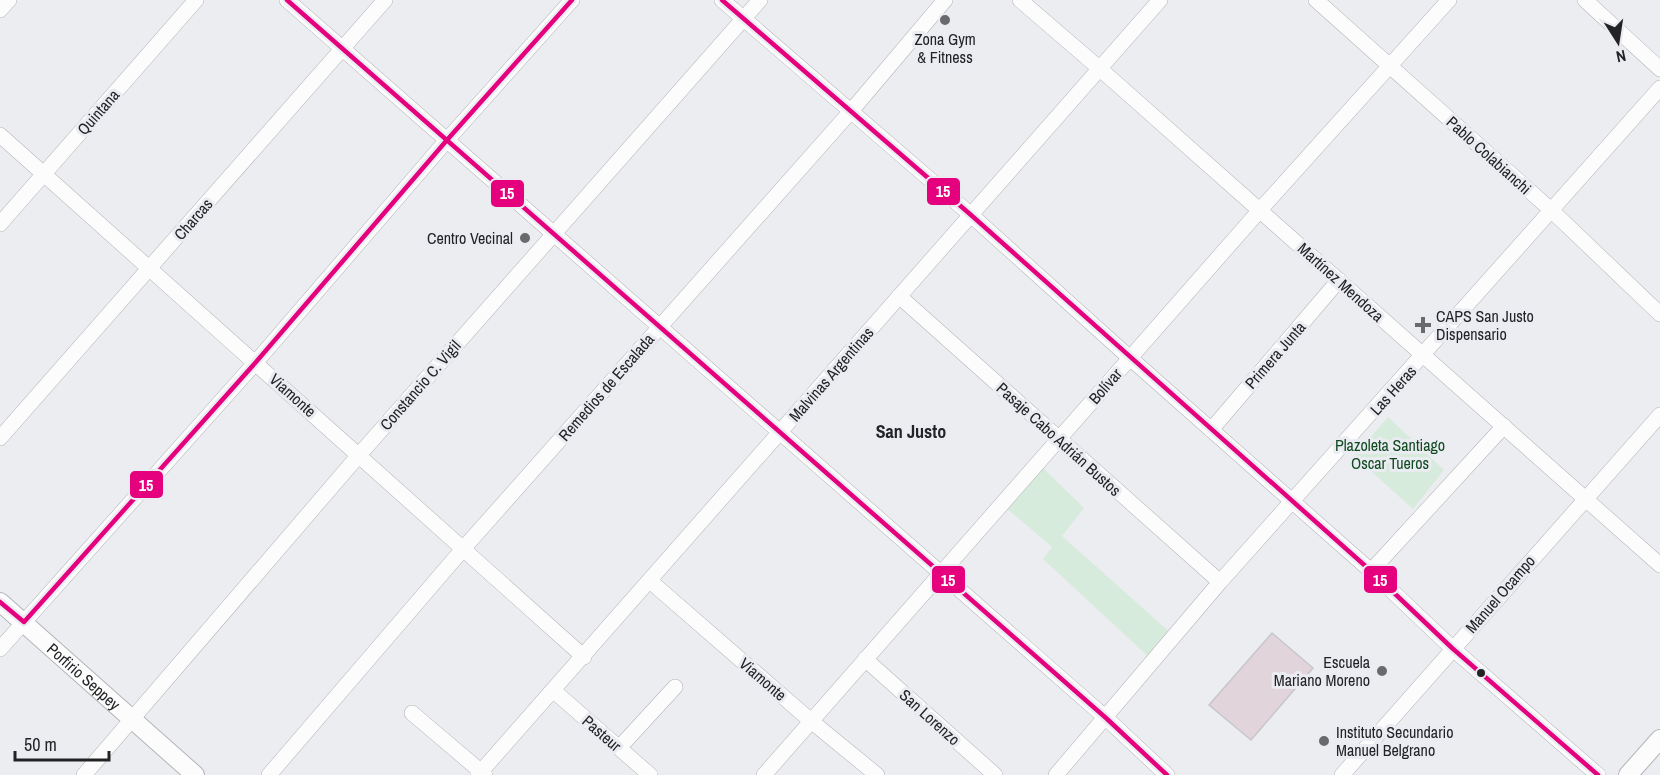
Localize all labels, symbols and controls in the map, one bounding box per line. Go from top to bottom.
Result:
north arrow [1588,12,1648,72]
marker: Zona Gym & Fitness [938,13,952,27]
place label: Zona Gym & Fitness [914,28,976,68]
text: N [1614,45,1628,68]
street label: Quintana [72,84,124,140]
street label: Pablo Colabianchi [1442,111,1536,199]
line badge: 15 [926,177,961,206]
line badge: 15 [490,179,525,208]
text: 15 [936,180,950,202]
text: 15 [500,182,514,204]
street label: Charcas [169,193,217,245]
place label: Centro Vecinal [427,227,513,249]
marker: Centro Vecinal [518,231,532,245]
street label: Martínez Mendoza [1293,237,1389,327]
place label: CAPS San Justo Dispensario [1436,305,1534,345]
street label: Primera Junta [1240,316,1311,393]
marker: CAPS San Justo Dispensario [1414,316,1432,334]
street label: Malvinas Argentinas [784,322,878,426]
street label: Remedios de Escalada [553,328,659,445]
street label: Constancio C. Vigil [375,335,465,435]
street label: Las Heras [1365,360,1421,420]
street label: Bolívar [1083,363,1127,409]
street label: Viamonte [265,368,321,422]
street label: Pasaje Cabo Adrián Bustos [992,377,1126,501]
district label: San Justo [876,419,946,444]
park label: Plazoleta Santiago Oscar Tueros [1335,434,1445,474]
line badge: 15 [129,470,164,499]
text: 15 [139,474,153,496]
street label: Manuel Ocampo [1460,550,1540,638]
line badge: 15 [931,565,966,594]
line badge: 15 [1363,565,1398,594]
text: 15 [941,569,955,591]
text: 15 [1373,569,1387,591]
street label: Porfirio Seppey [42,638,126,715]
place label: Escuela Mariano Moreno [1274,651,1371,691]
street label: Viamonte [735,652,791,706]
marker: Escuela Mariano Moreno [1375,664,1389,678]
unlabelled marker [1475,667,1487,679]
street label: San Lorenzo [895,684,965,750]
street label: Pasteur [578,710,627,757]
place label: Instituto Secundario Manuel Belgrano [1336,721,1453,761]
scale bar [15,724,110,762]
text: 50 m [24,732,57,757]
marker: Instituto Secundario Manuel Belgrano [1317,734,1331,748]

